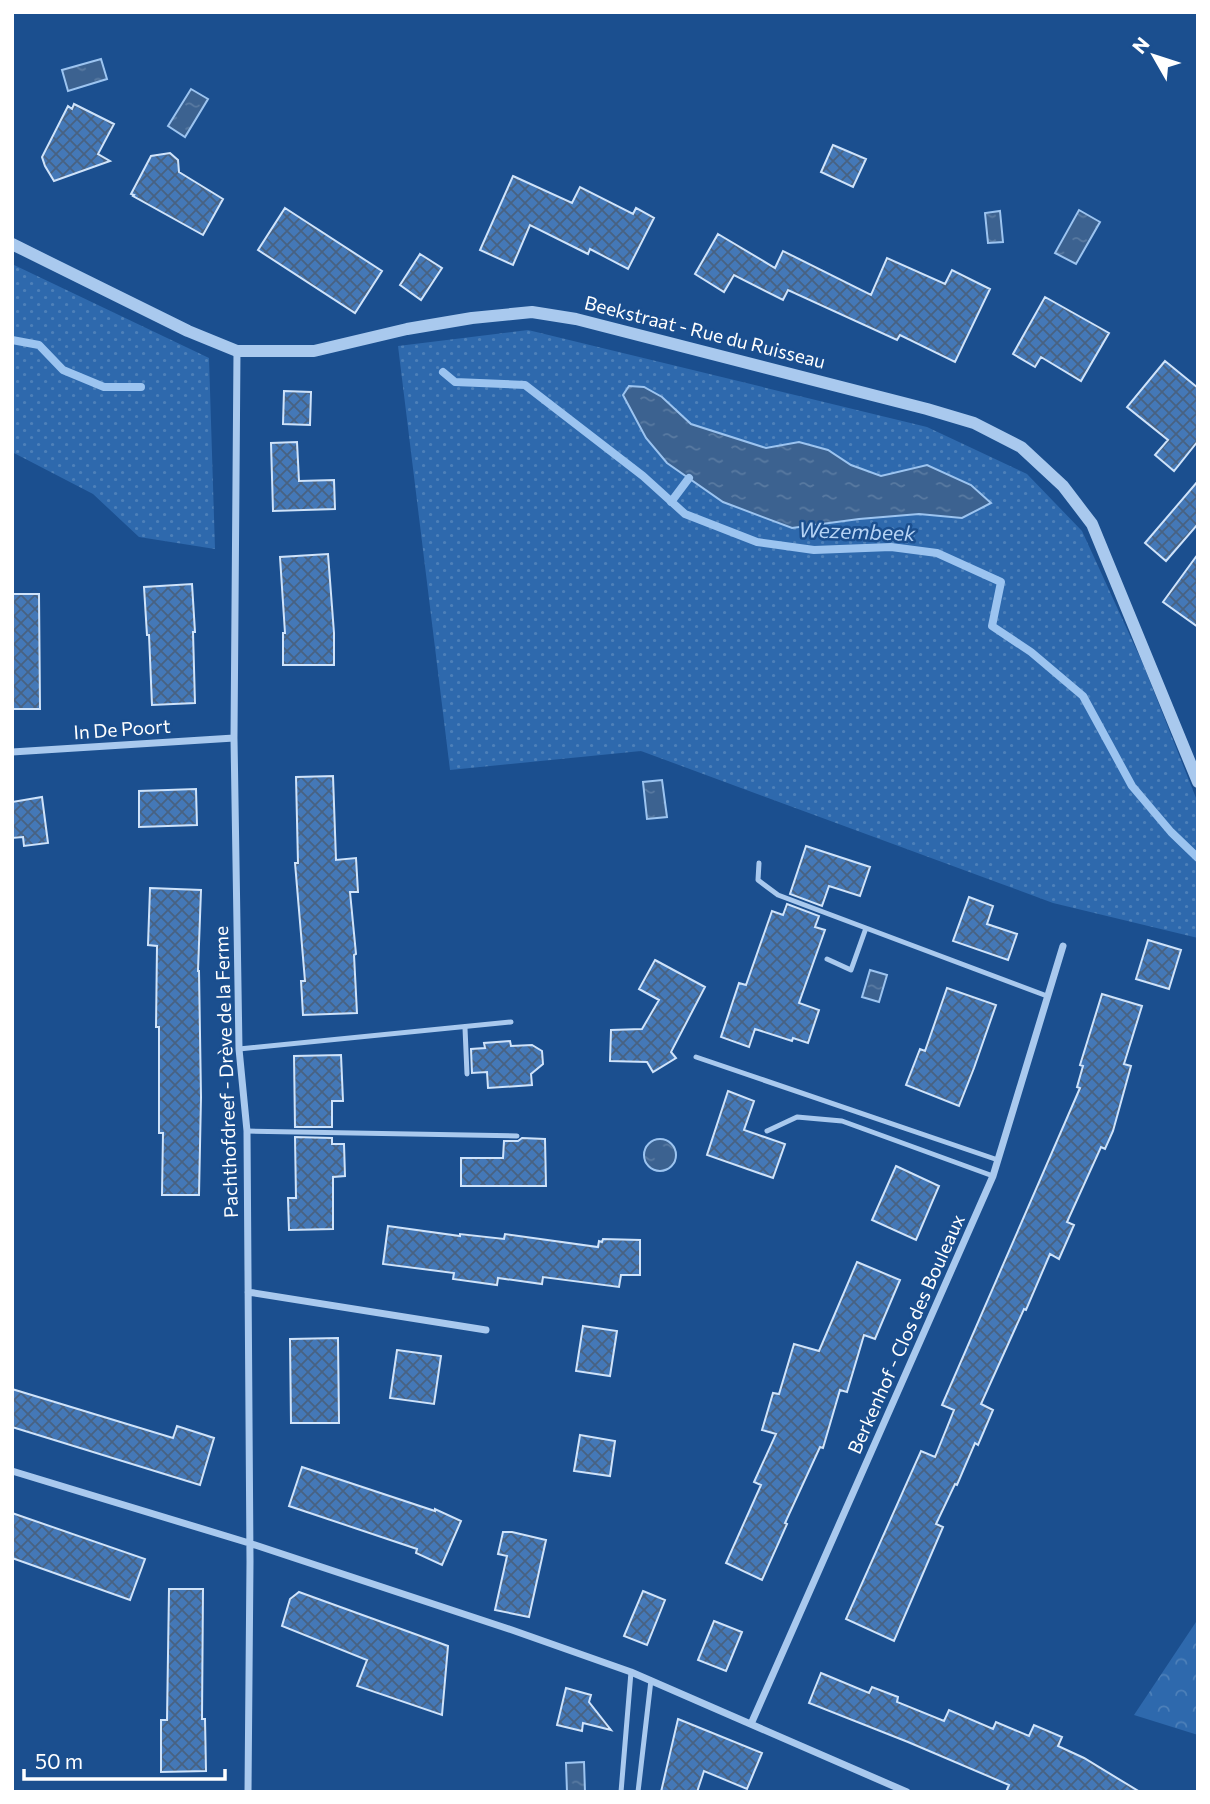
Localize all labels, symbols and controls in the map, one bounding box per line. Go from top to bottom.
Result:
north arrow [1119,21,1189,91]
text: N [1127,32,1154,58]
street label: Beekstraat - Rue du Ruisseau [582,290,828,373]
water label: Wezembeek [798,516,917,545]
street label: In De Poort [73,714,171,743]
street label: Pachthofdreef - Drève de la Ferme [209,926,242,1218]
street label: Berkenhof - Clos des Bouleaux [842,1210,969,1457]
scale bar [24,1738,226,1782]
text: 50 m [35,1748,83,1773]

